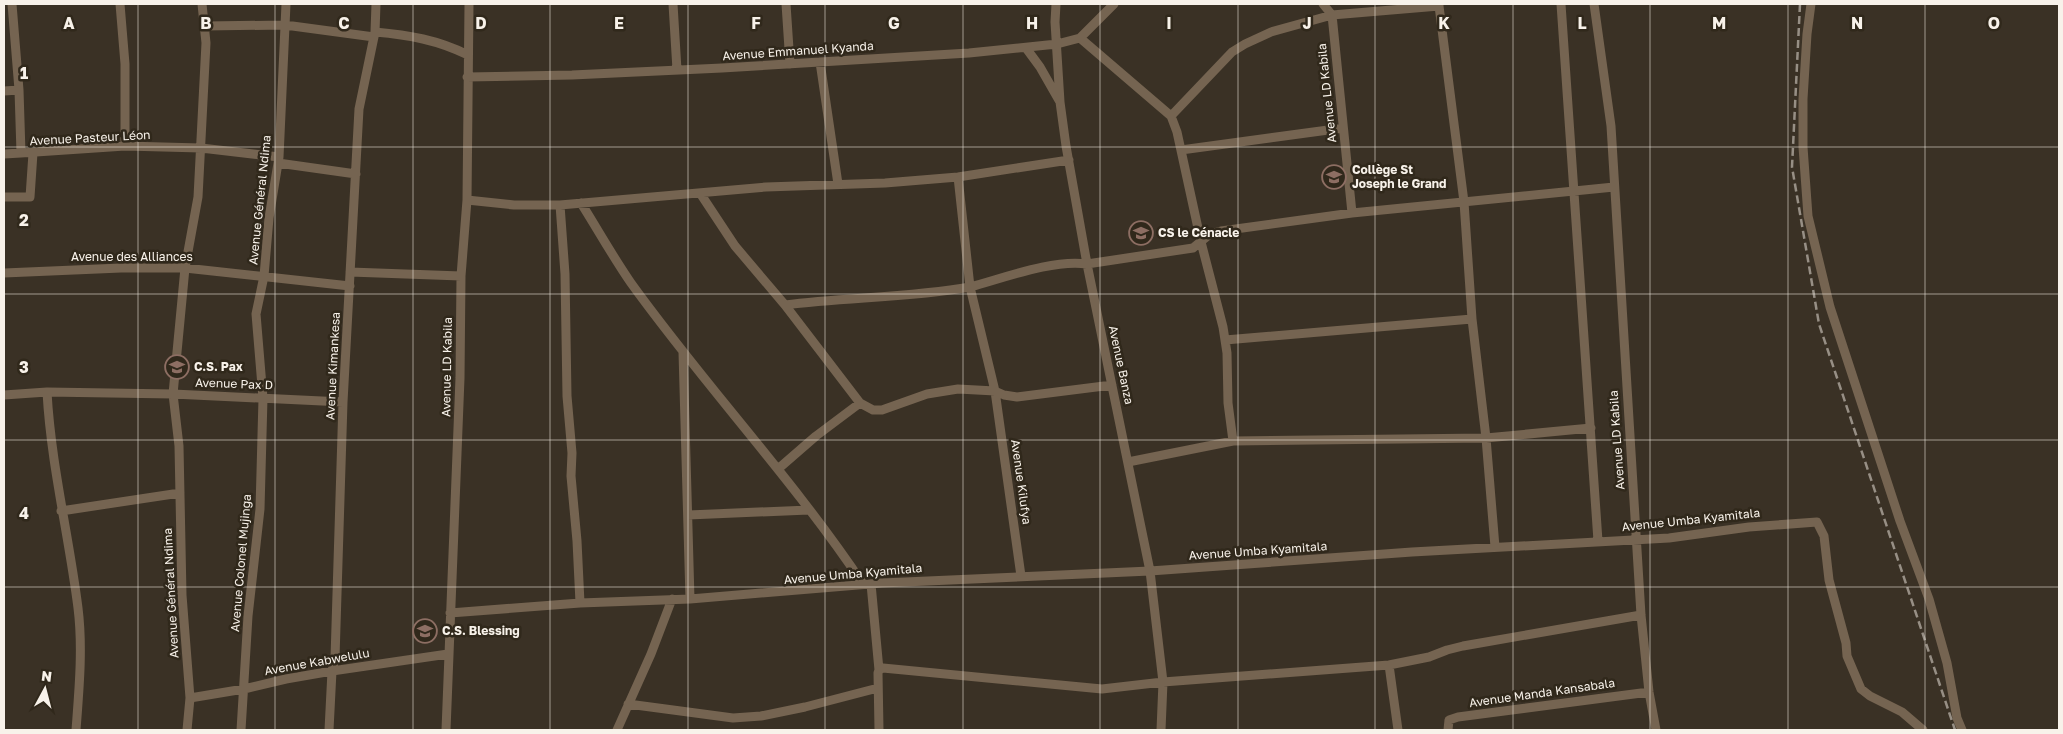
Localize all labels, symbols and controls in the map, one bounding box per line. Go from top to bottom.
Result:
text: A [63,13,75,33]
text: B [200,13,212,33]
text: C [338,13,350,33]
text: D [475,13,487,33]
text: E [614,13,624,33]
text: F [751,13,761,33]
text: G [888,13,900,33]
text: H [1026,13,1038,33]
text: I [1166,13,1172,33]
text: J [1302,13,1312,33]
text: K [1438,13,1450,33]
text: L [1577,13,1587,33]
text: M [1712,13,1726,33]
text: N [1851,13,1863,33]
text: O [1988,13,2000,33]
street label: Avenue Emmanuel Kyanda [722,38,874,63]
street label: Avenue LD Kabila [1314,43,1339,143]
text: 1 [20,63,28,83]
street label: Avenue Pasteur Léon [29,127,151,148]
street label: Avenue Général Ndima [245,134,274,266]
place label: Collège St Joseph le Grand [1352,162,1446,191]
school or university icon: Collège St Joseph le Grand [1321,164,1347,190]
text: 2 [19,210,29,230]
school or university icon: CS le Cénacle [1128,220,1154,246]
place label: CS le Cénacle [1158,225,1239,240]
street label: Avenue des Alliances [71,249,193,264]
street label: Avenue Kimankesa [322,312,343,420]
street label: Avenue LD Kabila [438,317,455,417]
street label: Avenue Banza [1106,324,1137,406]
school or university icon: C.S. Pax [164,354,190,380]
text: 3 [19,357,29,377]
place label: C.S. Pax [194,359,243,374]
street label: Avenue Pax D [195,375,273,392]
street label: Avenue LD Kabila [1606,390,1627,490]
street label: Avenue Kilufya [1008,438,1035,525]
street label: Avenue Colonel Mujinga [227,493,254,633]
text: 4 [19,503,29,523]
street label: Avenue Umba Kyamitala [1621,505,1761,534]
street label: Avenue Général Ndima [160,528,181,659]
street label: Avenue Umba Kyamitala [1188,538,1328,563]
street label: Avenue Umba Kyamitala [783,560,923,587]
school or university icon: C.S. Blessing [412,618,438,644]
place label: C.S. Blessing [442,623,520,638]
street label: Avenue Kabwelulu [263,645,371,678]
north arrow [20,664,70,714]
text: N [40,667,53,685]
street label: Avenue Manda Kansabala [1468,675,1616,710]

